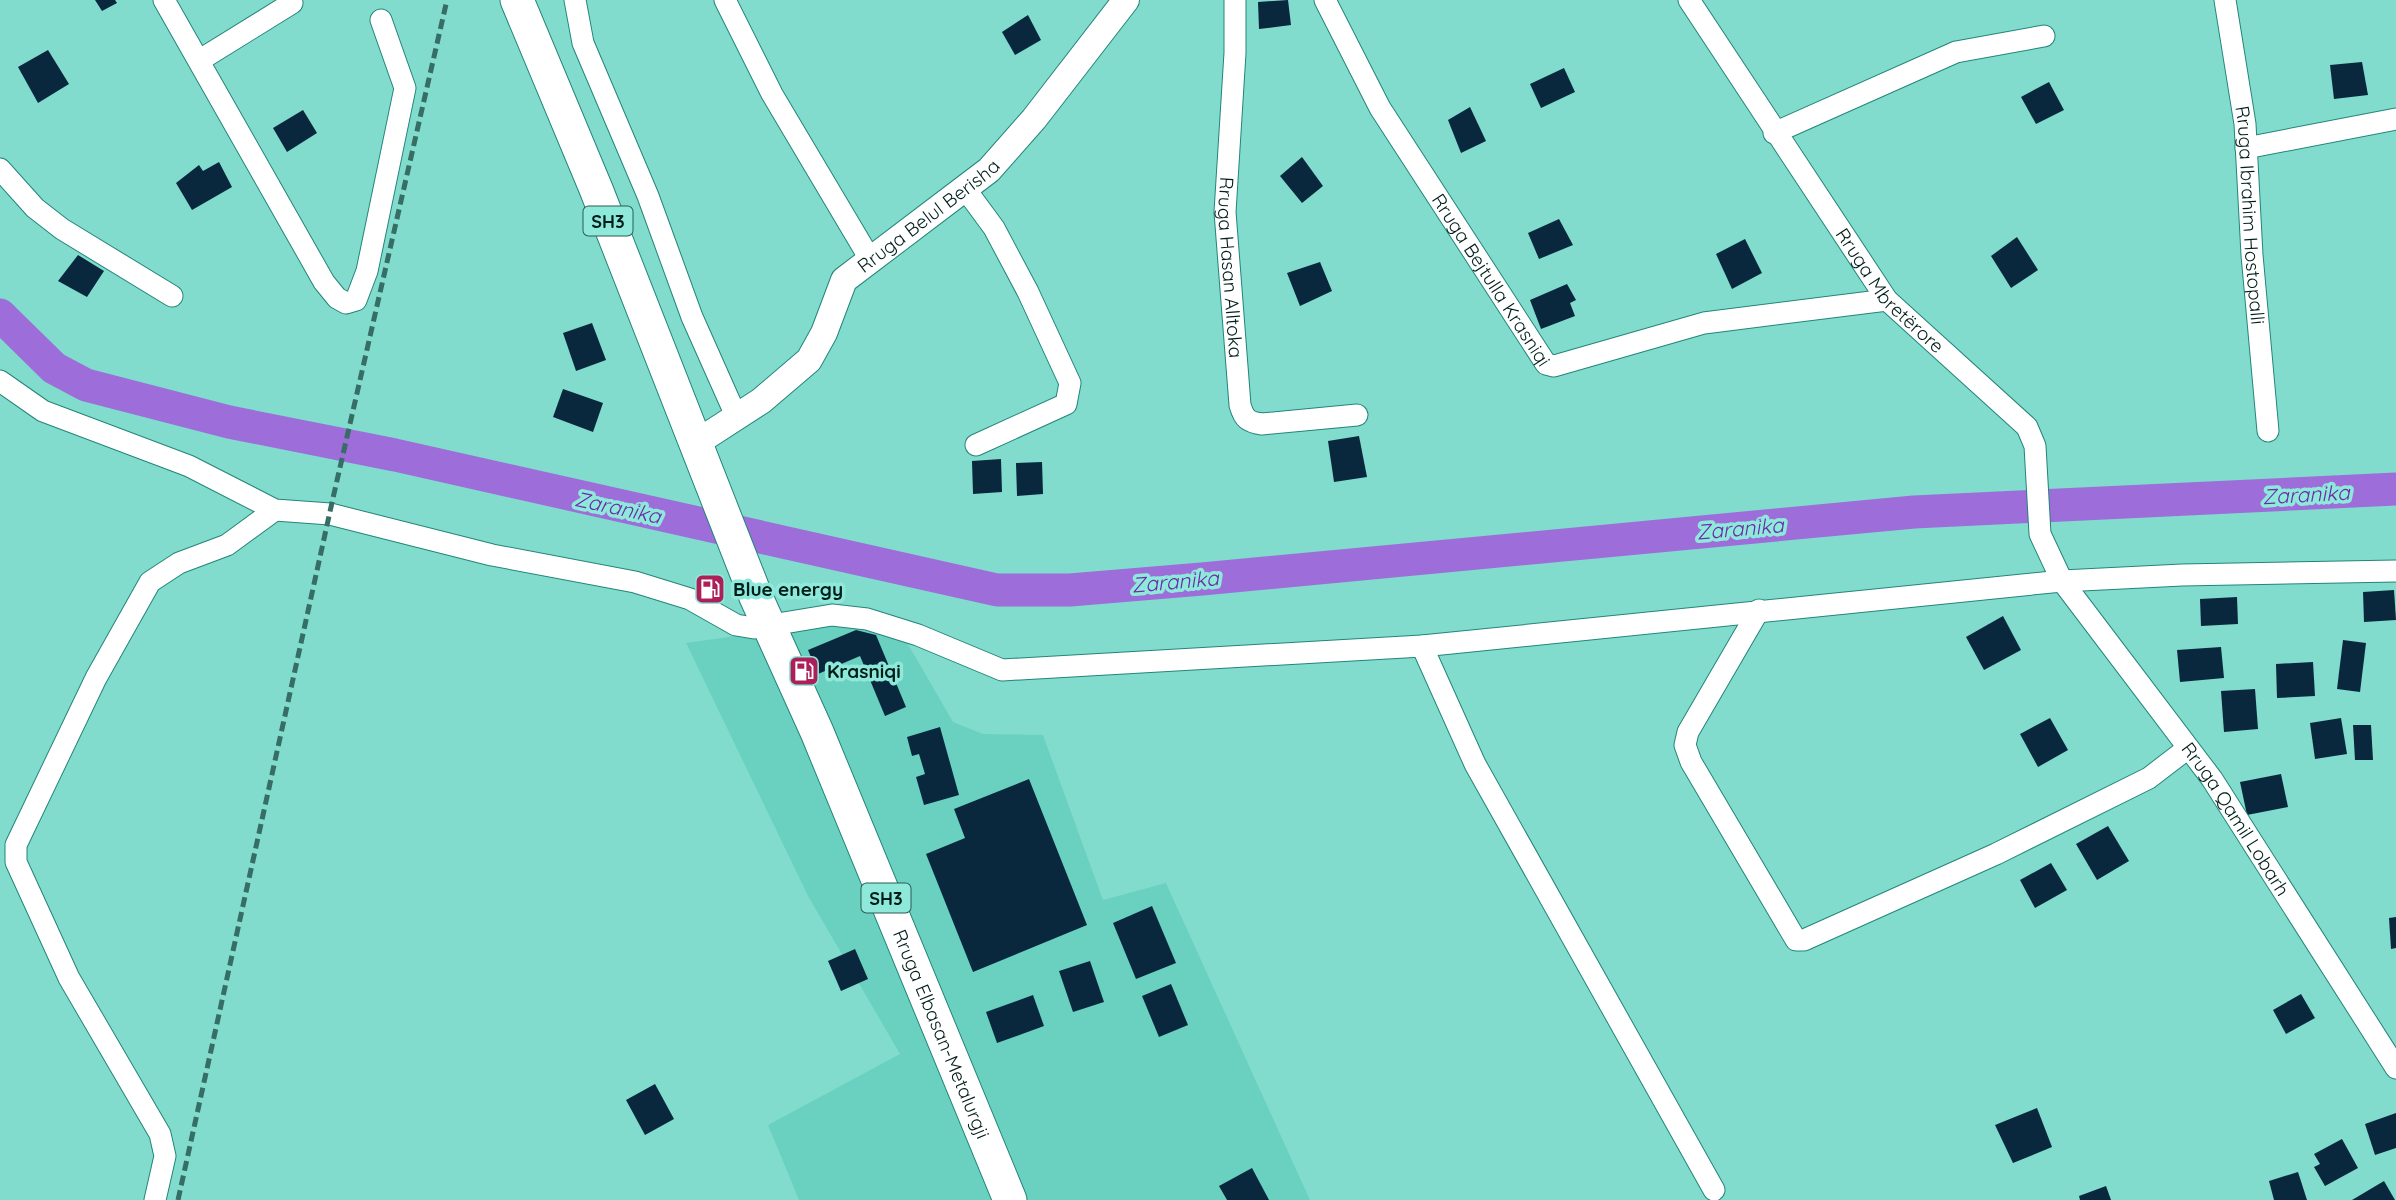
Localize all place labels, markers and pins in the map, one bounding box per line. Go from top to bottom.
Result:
fuel station icon: Blue energy [693,572,727,606]
place label: Blue energy [733,577,843,601]
fuel station icon: Krasniqi [787,654,821,688]
place label: Krasniqi [827,659,901,683]

